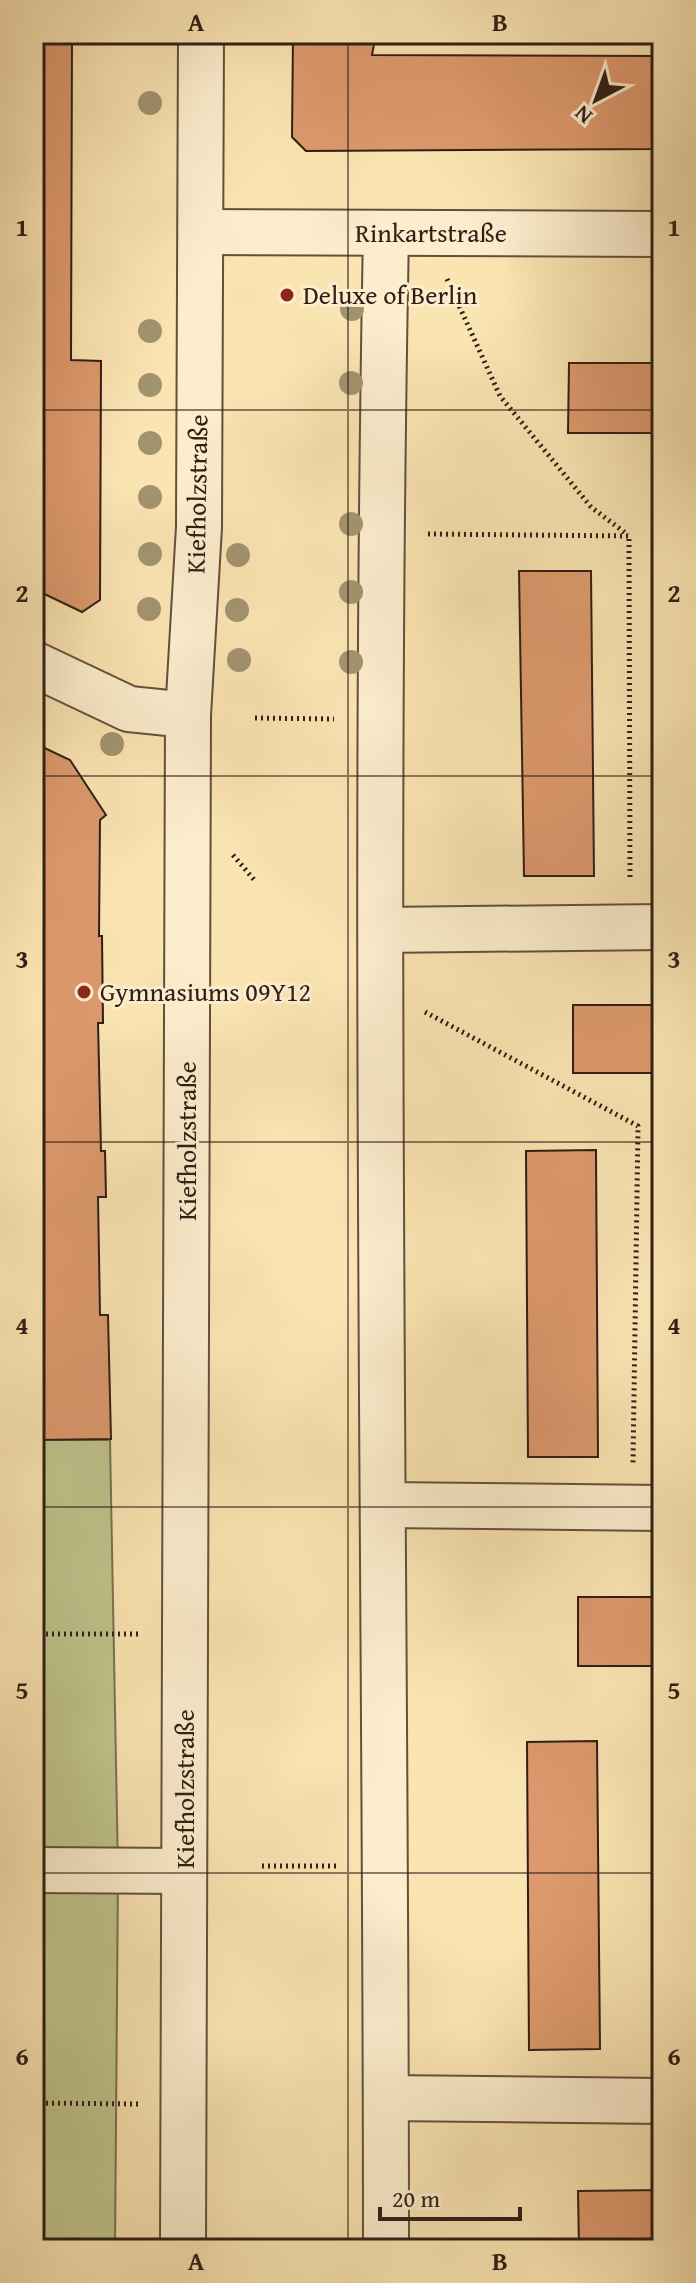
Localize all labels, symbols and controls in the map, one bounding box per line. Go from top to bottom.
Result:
text: A [188,2,205,41]
text: B [492,2,508,41]
north arrow [556,60,636,140]
text: N [567,98,599,132]
text: 1 [15,207,29,246]
text: 1 [667,207,681,246]
street label: Rinkartstraße [355,213,507,252]
place label: Deluxe of Berlin [303,275,478,314]
marker: Deluxe of Berlin [278,286,296,304]
street label: Kiefholzstraße [176,414,217,574]
text: 2 [15,573,29,612]
text: 2 [667,573,681,612]
text: 3 [15,939,29,978]
text: 3 [667,939,681,978]
place label: Gymnasiums 09Y12 [100,972,311,1011]
marker: Gymnasiums 09Y12 [75,983,93,1001]
street label: Kiefholzstraße [167,1061,206,1221]
text: 4 [15,1305,29,1344]
text: 4 [667,1305,681,1344]
text: 5 [15,1670,29,1709]
text: 5 [667,1670,681,1709]
street label: Kiefholzstraße [165,1709,204,1869]
text: 6 [15,2036,29,2075]
text: 6 [667,2036,681,2075]
scale bar [380,2171,520,2221]
text: 20 m [392,2181,440,2216]
text: A [188,2241,205,2280]
text: B [492,2241,508,2280]

